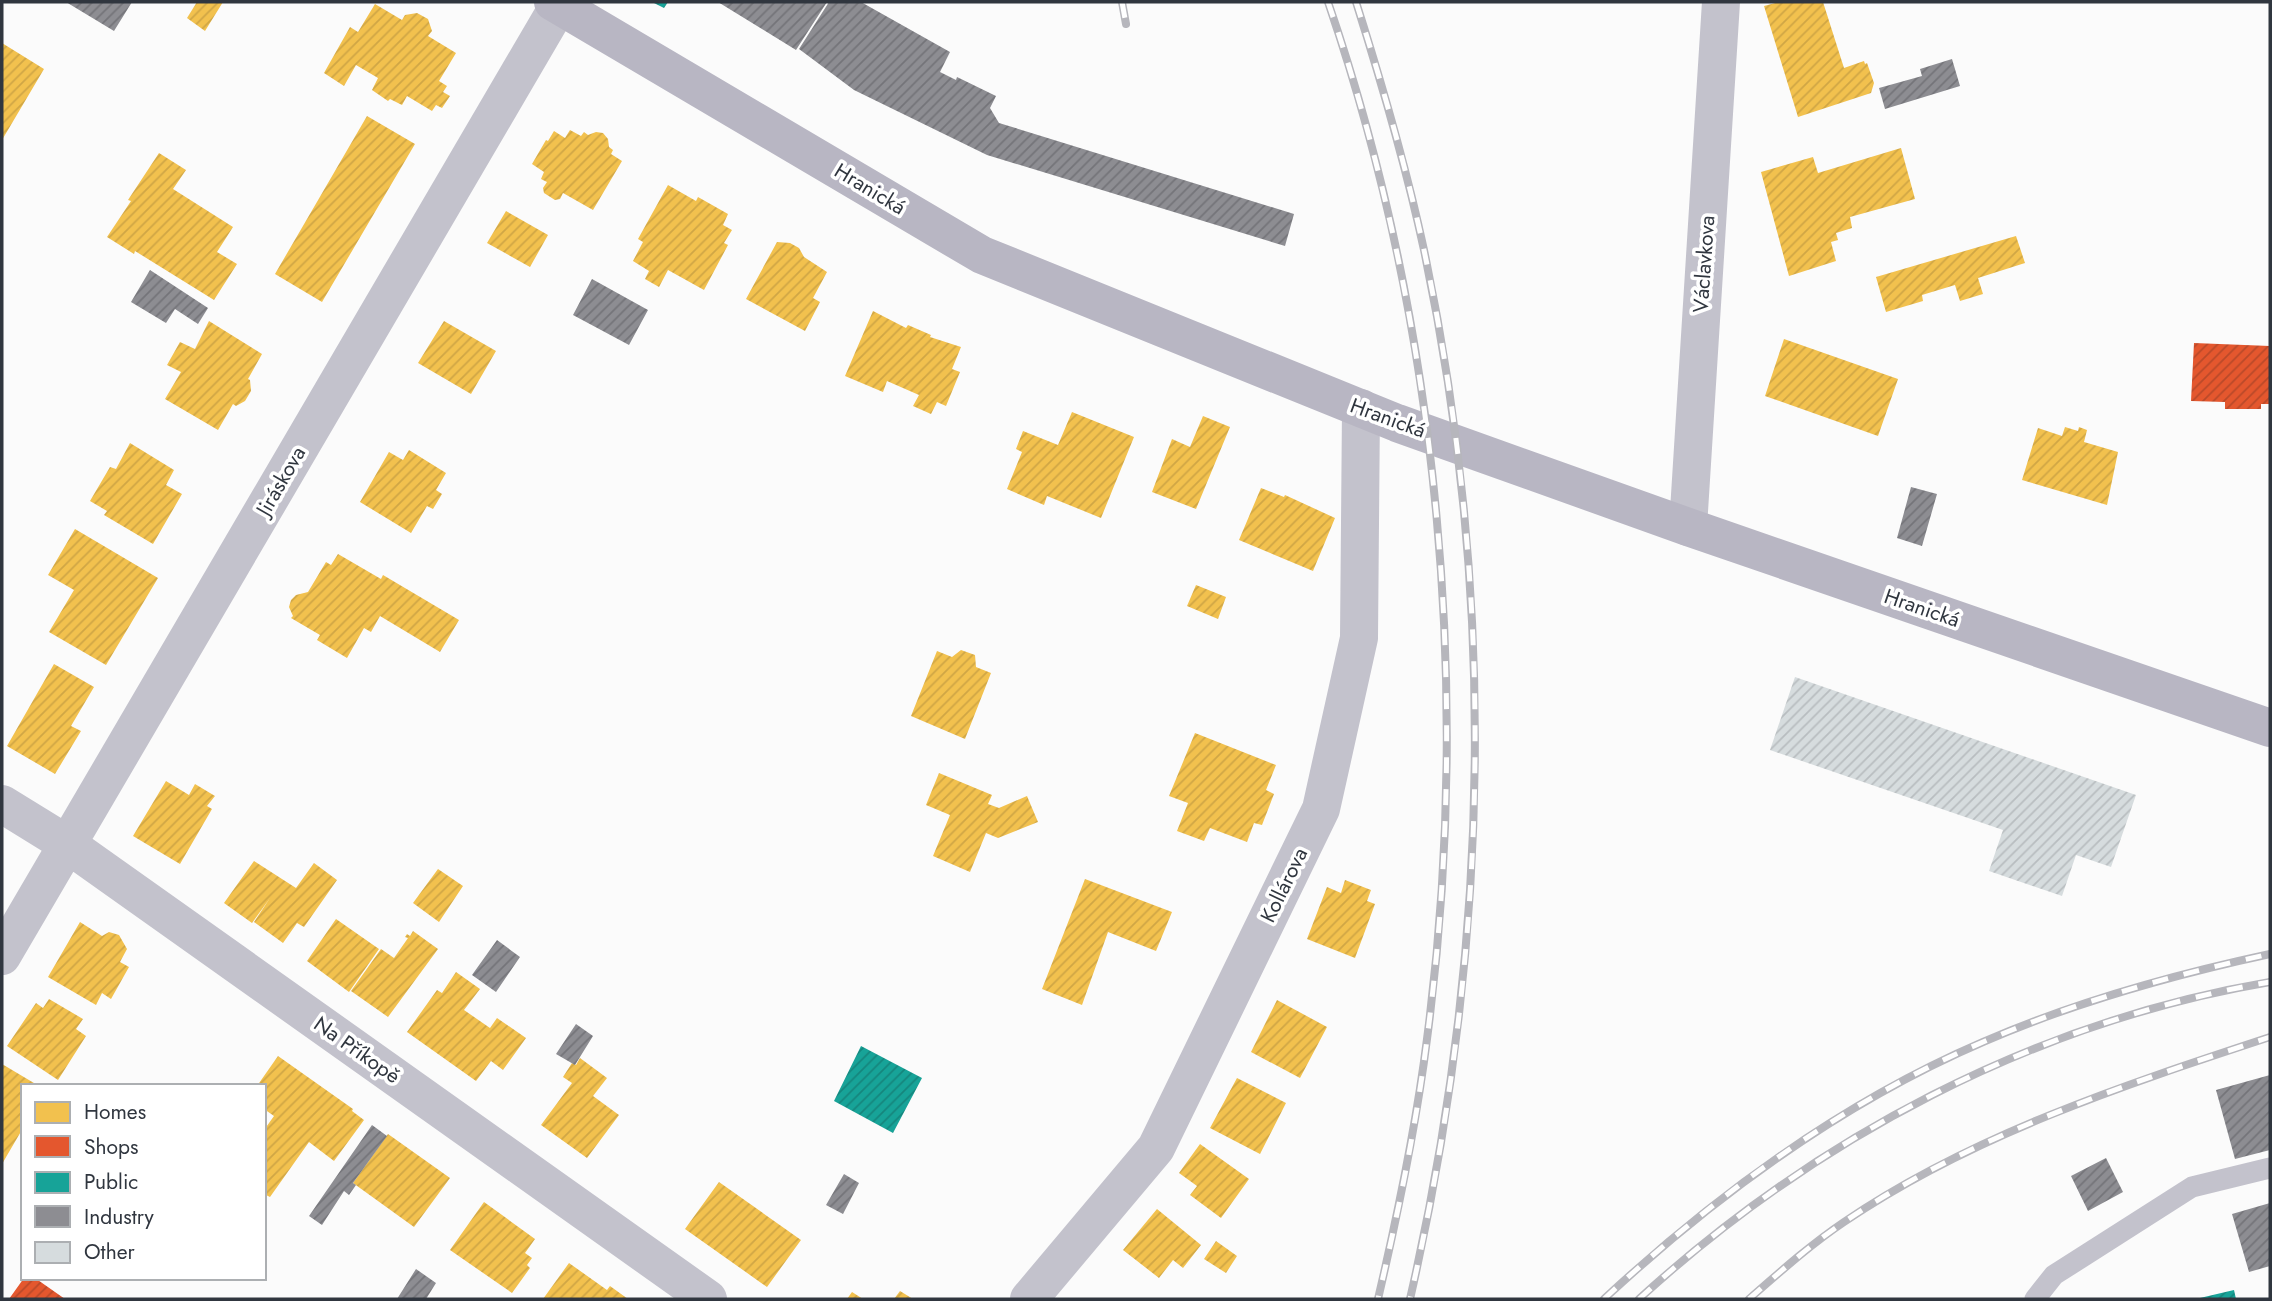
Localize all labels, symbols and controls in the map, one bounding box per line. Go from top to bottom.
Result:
street label: Hranická [829,156,911,222]
street label: Václavkova [1686,214,1722,314]
street label: Hranická [1346,391,1430,445]
street label: Jiráskova [248,441,313,524]
street label: Hranická [1880,581,1964,635]
street label: Kollárova [1253,843,1315,927]
street label: Na Příkopě [308,1009,407,1091]
legend [21,1084,266,1280]
text: Homes [84,1097,146,1127]
text: Shops [84,1132,138,1162]
text: Public [84,1167,138,1197]
text: Industry [84,1202,155,1232]
text: Other [84,1237,135,1267]

